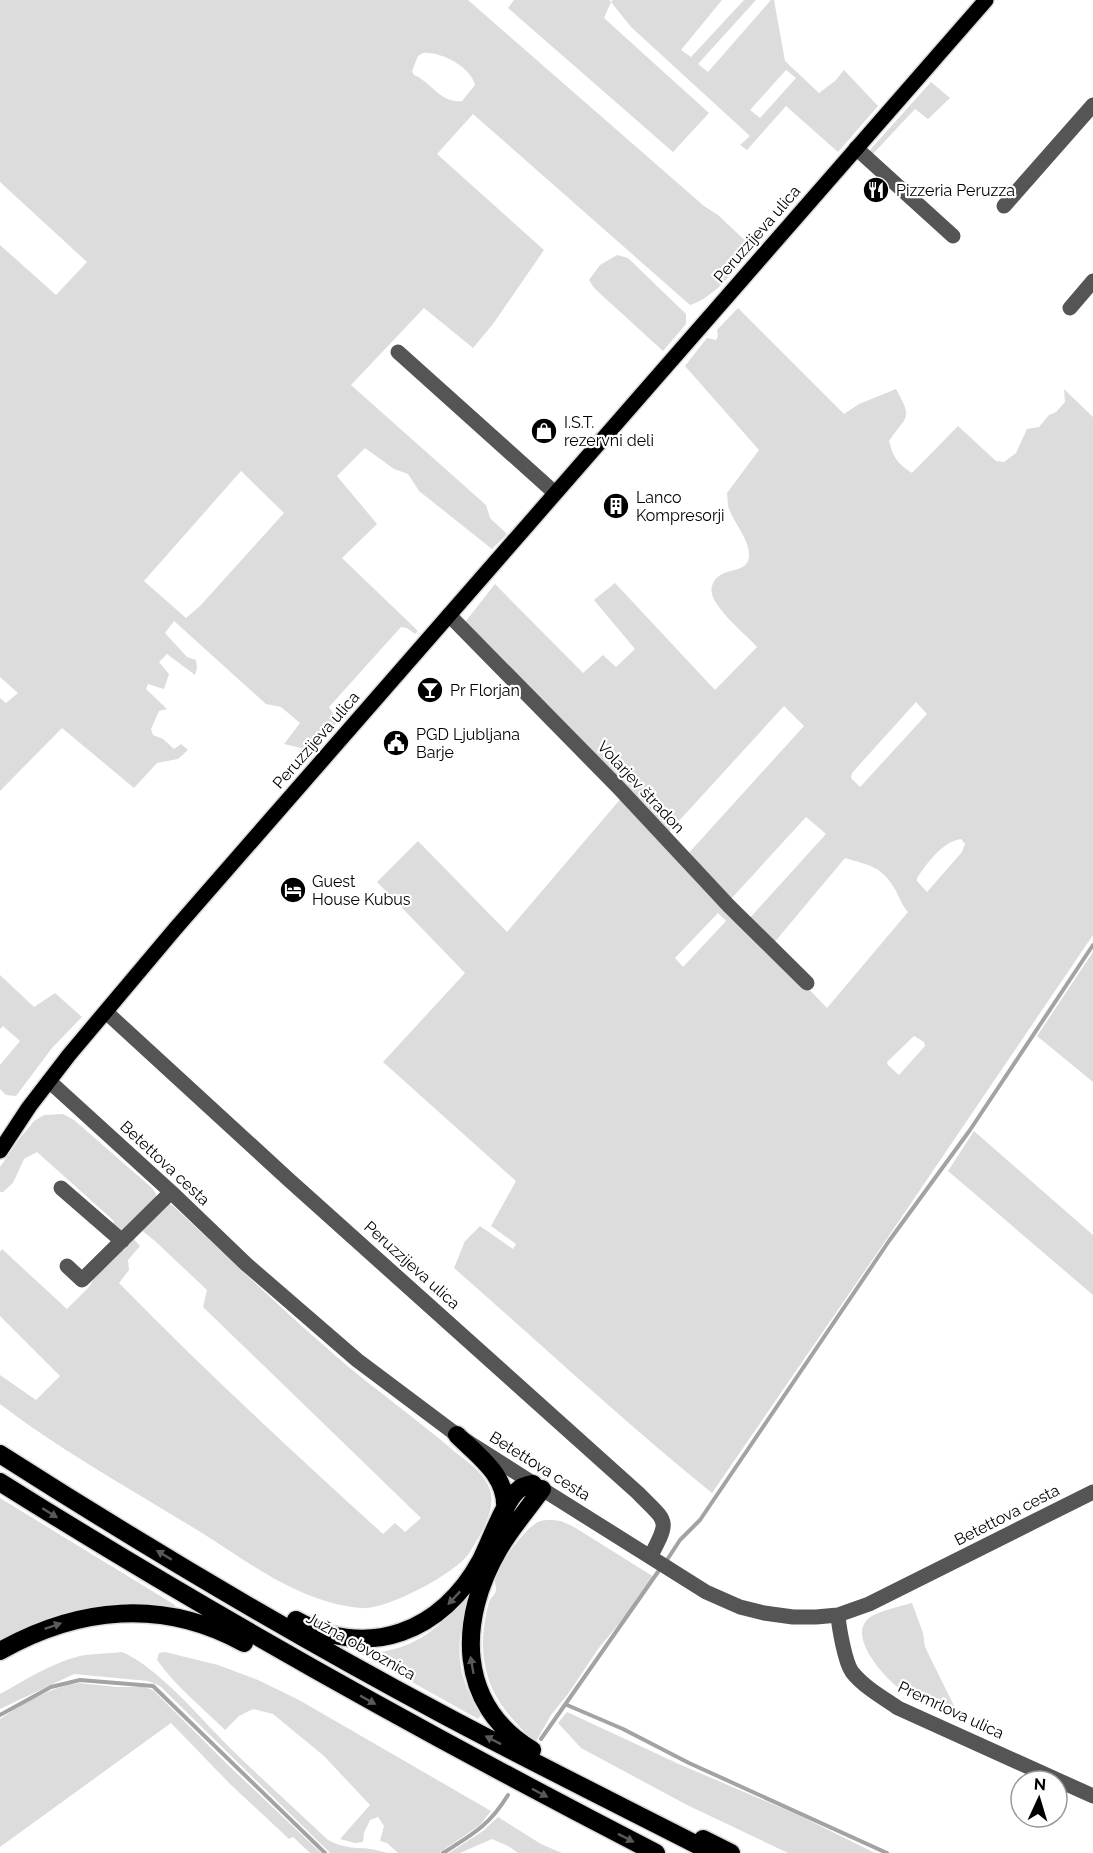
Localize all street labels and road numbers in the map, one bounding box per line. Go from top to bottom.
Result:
street label: Peruzzijeva ulica [710,182,804,286]
street label: Peruzzijeva ulica [269,688,363,792]
street label: Volarjev štradon [593,737,689,837]
street label: Betettova cesta [116,1117,214,1209]
street label: Peruzzijeva ulica [360,1217,464,1313]
street label: Betettova cesta [486,1427,594,1505]
street label: Betettova cesta [951,1480,1063,1550]
street label: Južna obvoznica [303,1608,419,1684]
street label: Premrlova ulica [895,1677,1007,1743]

